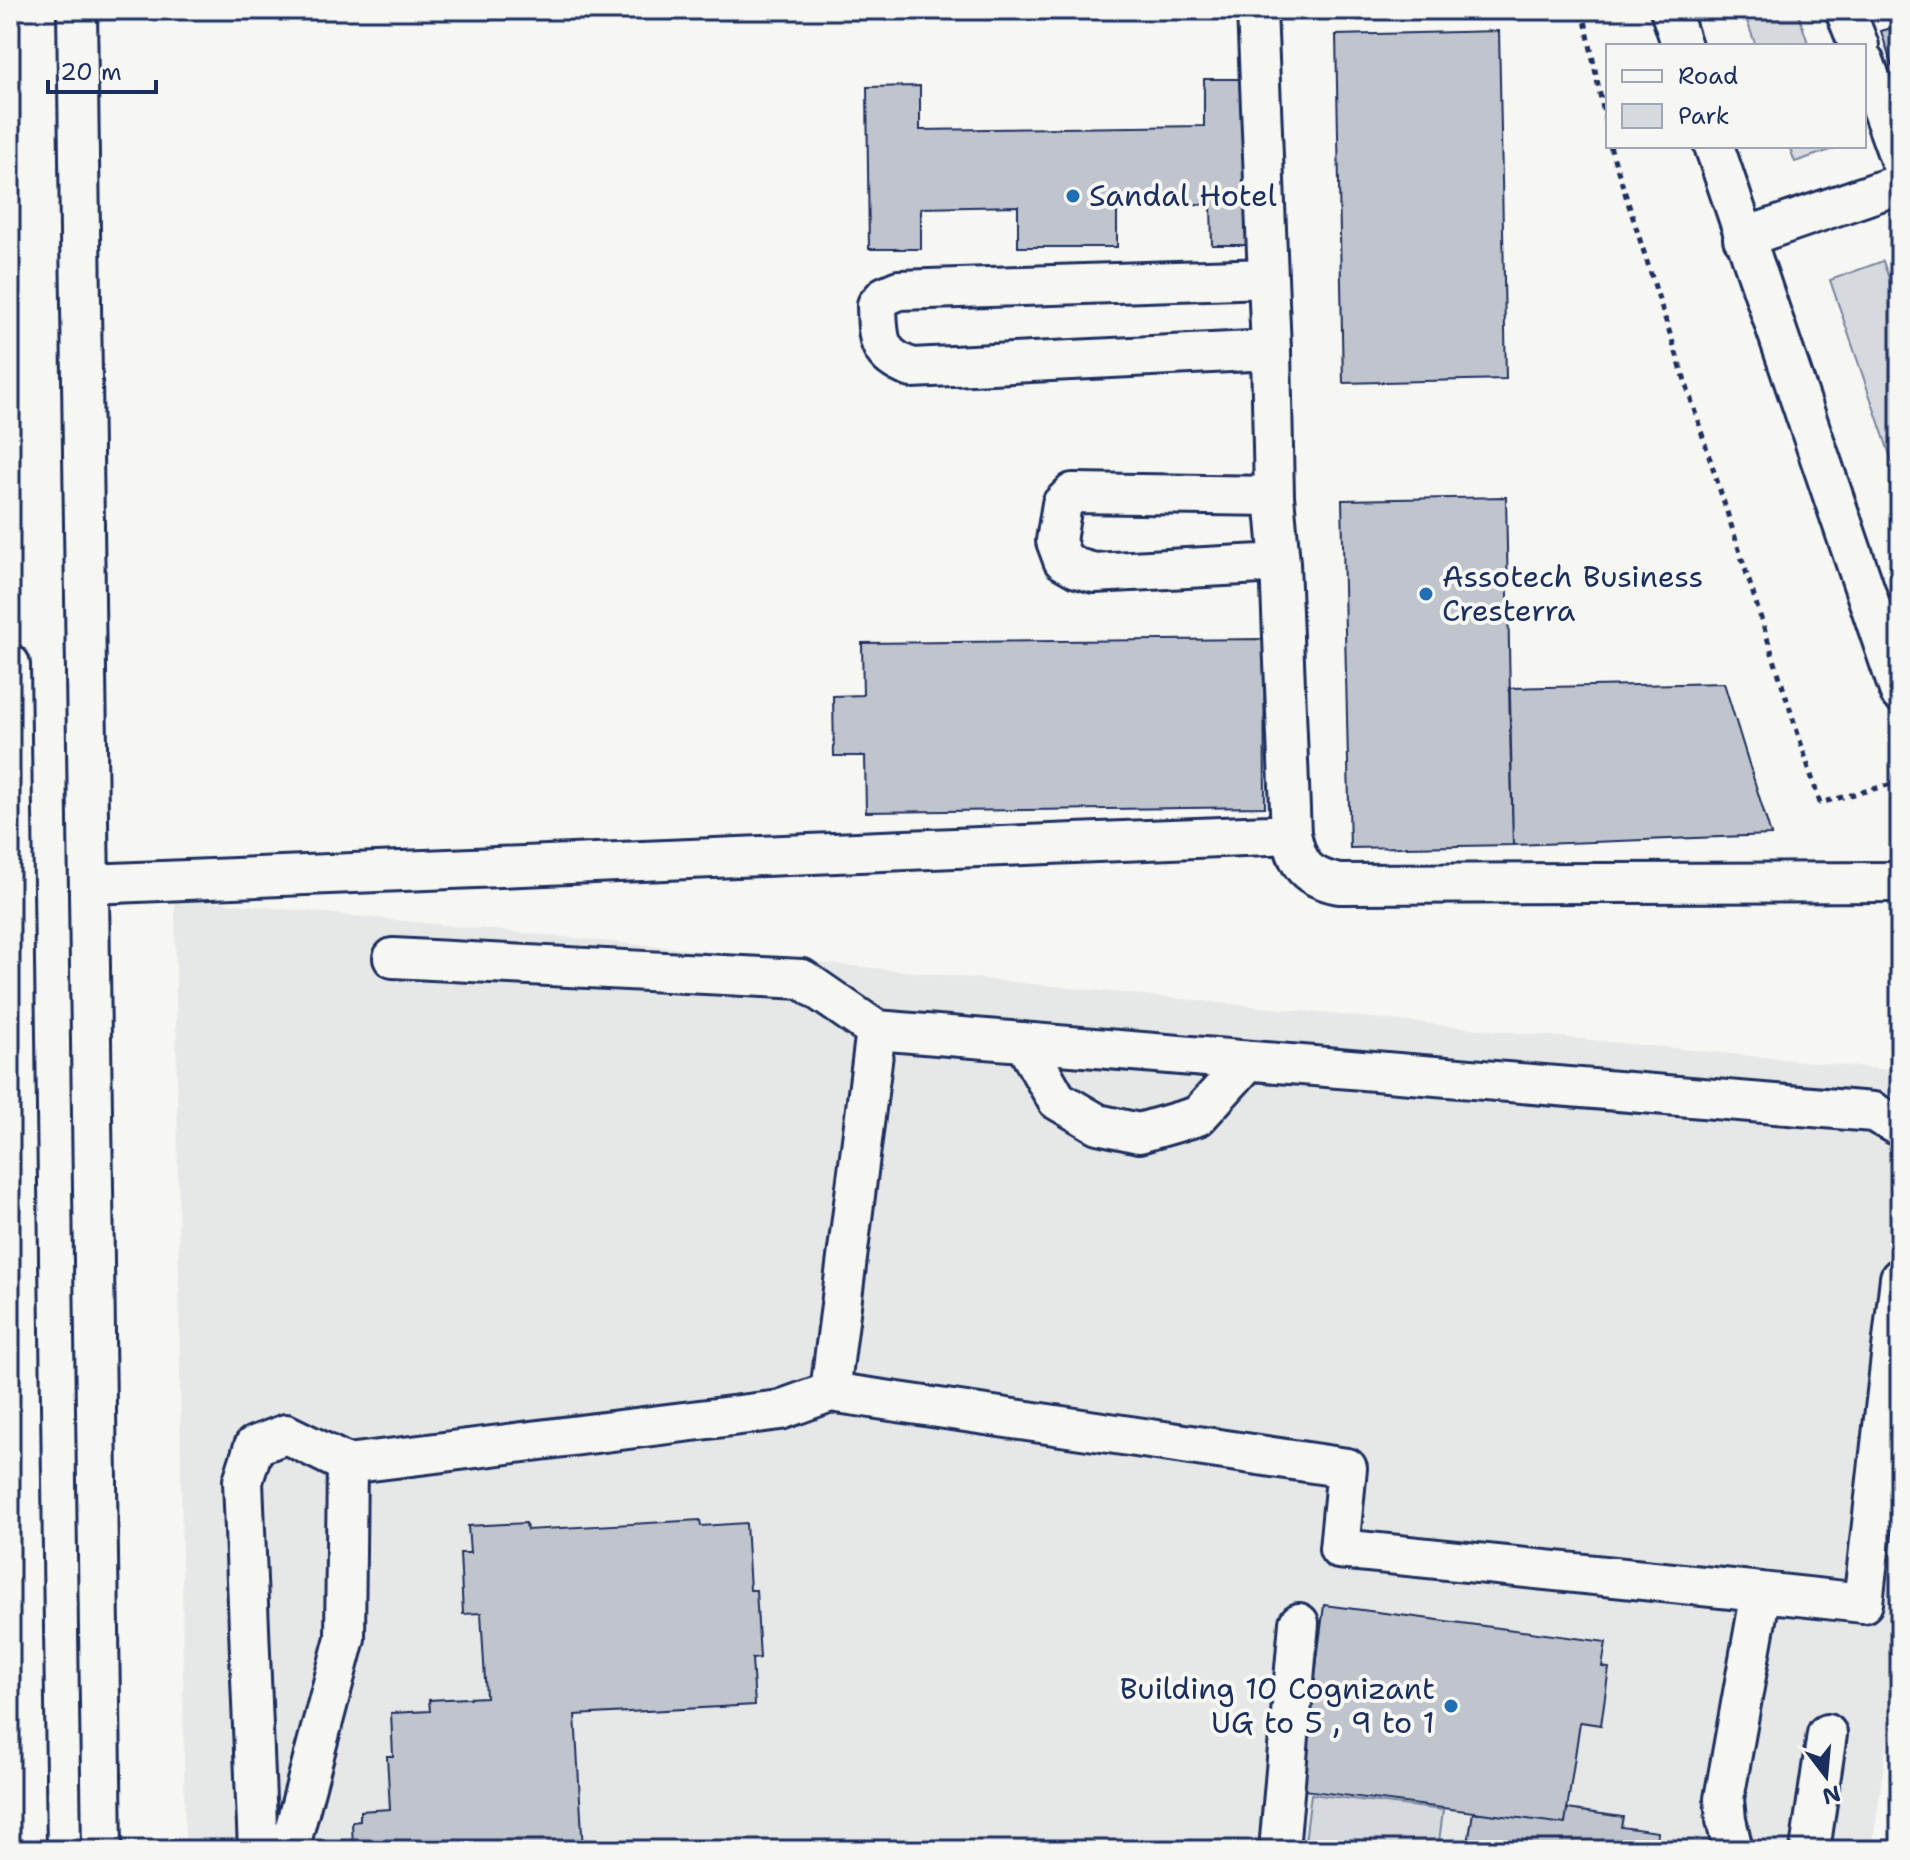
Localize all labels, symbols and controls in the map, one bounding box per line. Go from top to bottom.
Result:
scale bar [48,44,156,94]
legend [1606,44,1866,148]
text: 20 m [60,56,122,88]
text: Road [1678,60,1738,92]
text: Park [1678,100,1730,132]
place label: Sandal Hotel [1089,175,1277,216]
marker: Sandal Hotel [1064,187,1082,205]
place label: Assotech Business Cresterra [1442,556,1703,631]
marker: Assotech Business Cresterra [1417,585,1435,603]
place label: Building 10 Cognizant UG to 5 , 9 to 1 [1120,1668,1435,1743]
marker: Building 10 Cognizant UG to 5 , 9 to 1 [1442,1697,1460,1715]
north arrow [1786,1736,1866,1816]
text: N [1819,1778,1844,1811]

